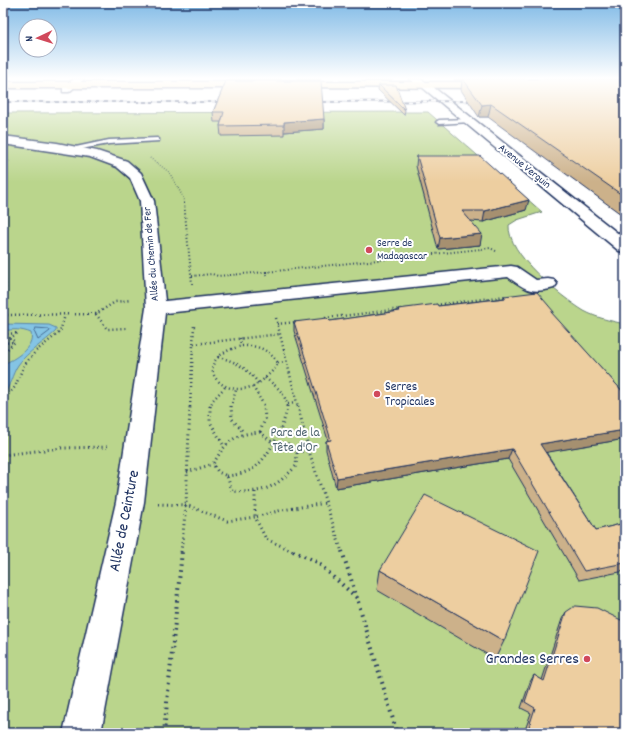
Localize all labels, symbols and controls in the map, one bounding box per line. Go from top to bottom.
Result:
north arrow [18,18,58,58]
text: N [22,35,38,42]
street label: Avenue Verguin [494,141,554,193]
street label: Allée du Chemin de Fer [140,205,164,302]
place label: Serre de Madagascar [377,236,428,265]
marker: Serre de Madagascar [364,245,374,255]
place label: Serres Tropicales [385,378,435,412]
marker: Serres Tropicales [372,389,382,399]
park label: Parc de la Tête d'Or [270,424,320,458]
street label: Allée de Ceinture [104,468,146,574]
place label: Grandes Serres [485,648,579,671]
marker: Grandes Serres [582,654,592,664]

